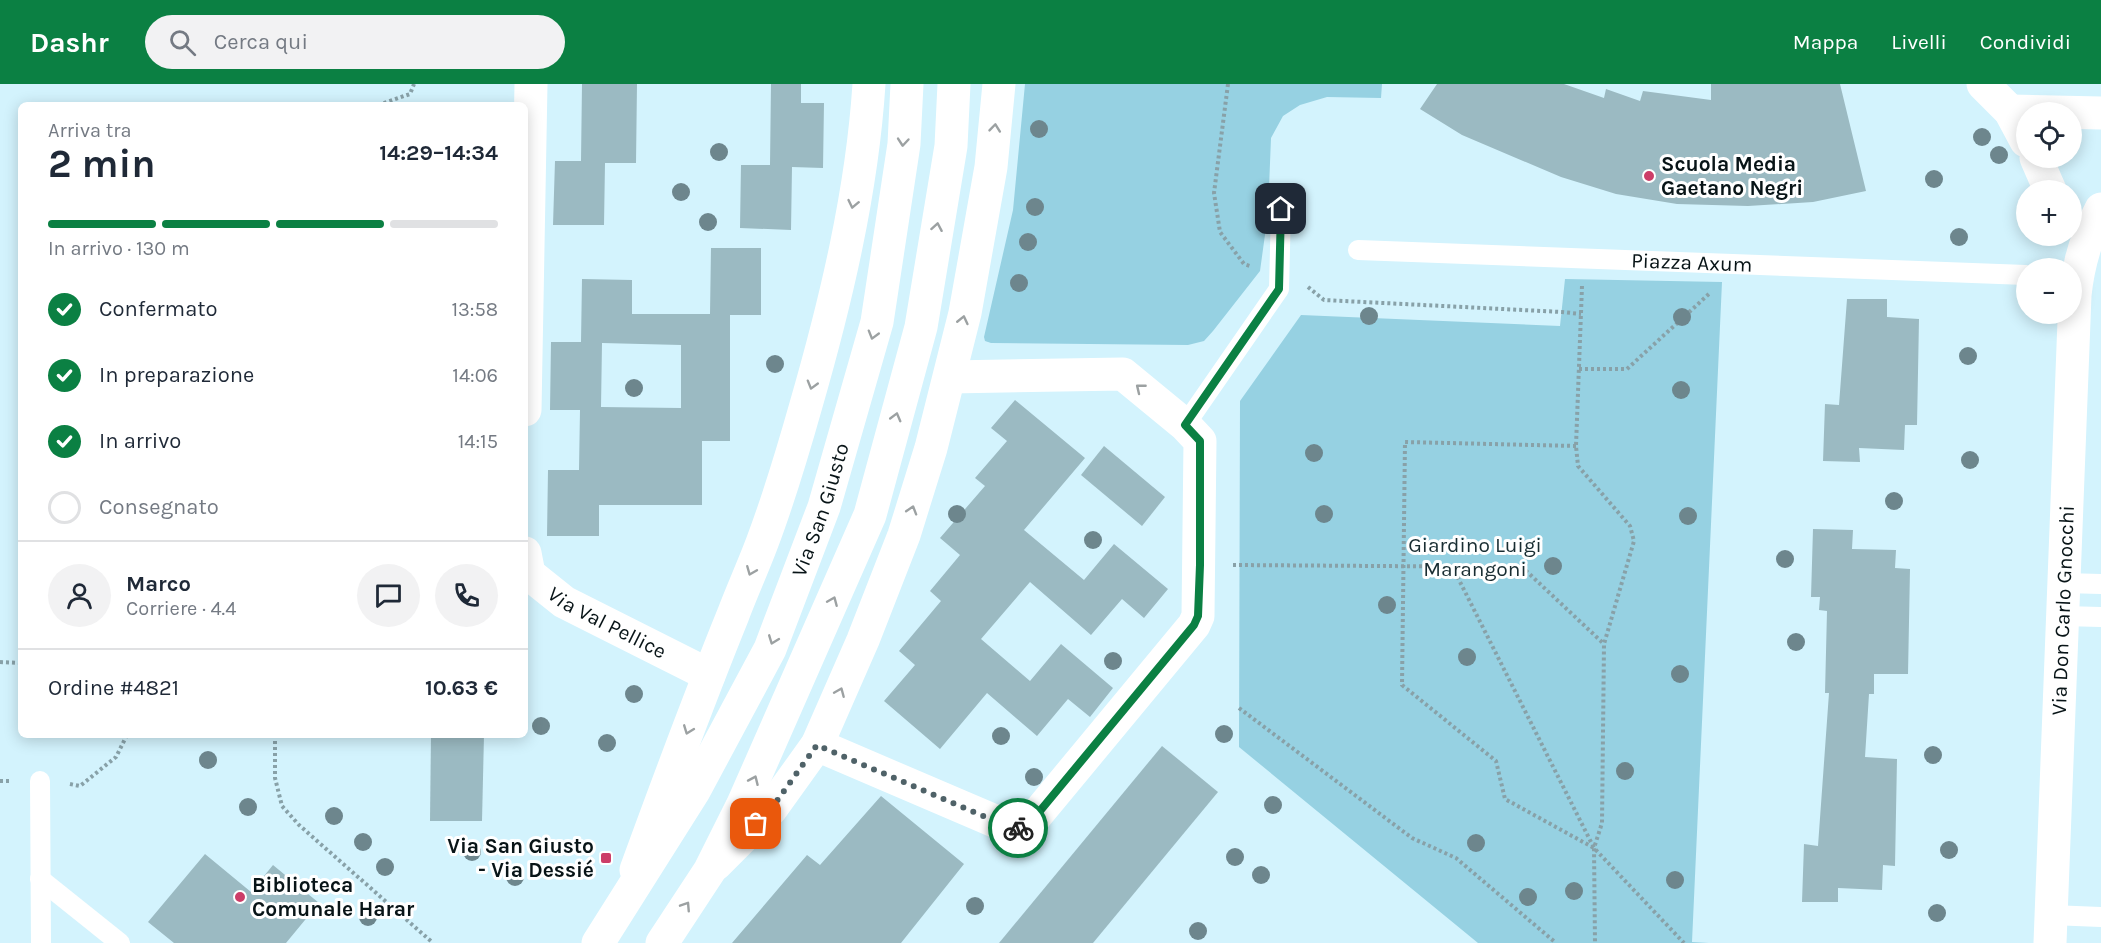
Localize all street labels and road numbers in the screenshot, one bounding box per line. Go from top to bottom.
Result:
street label: Piazza Axum [1631,248,1753,277]
street label: Via San Giusto [787,440,854,580]
street label: Via Don Carlo Gnocchi [2047,505,2079,716]
street label: Via Val Pellice [543,582,670,664]

